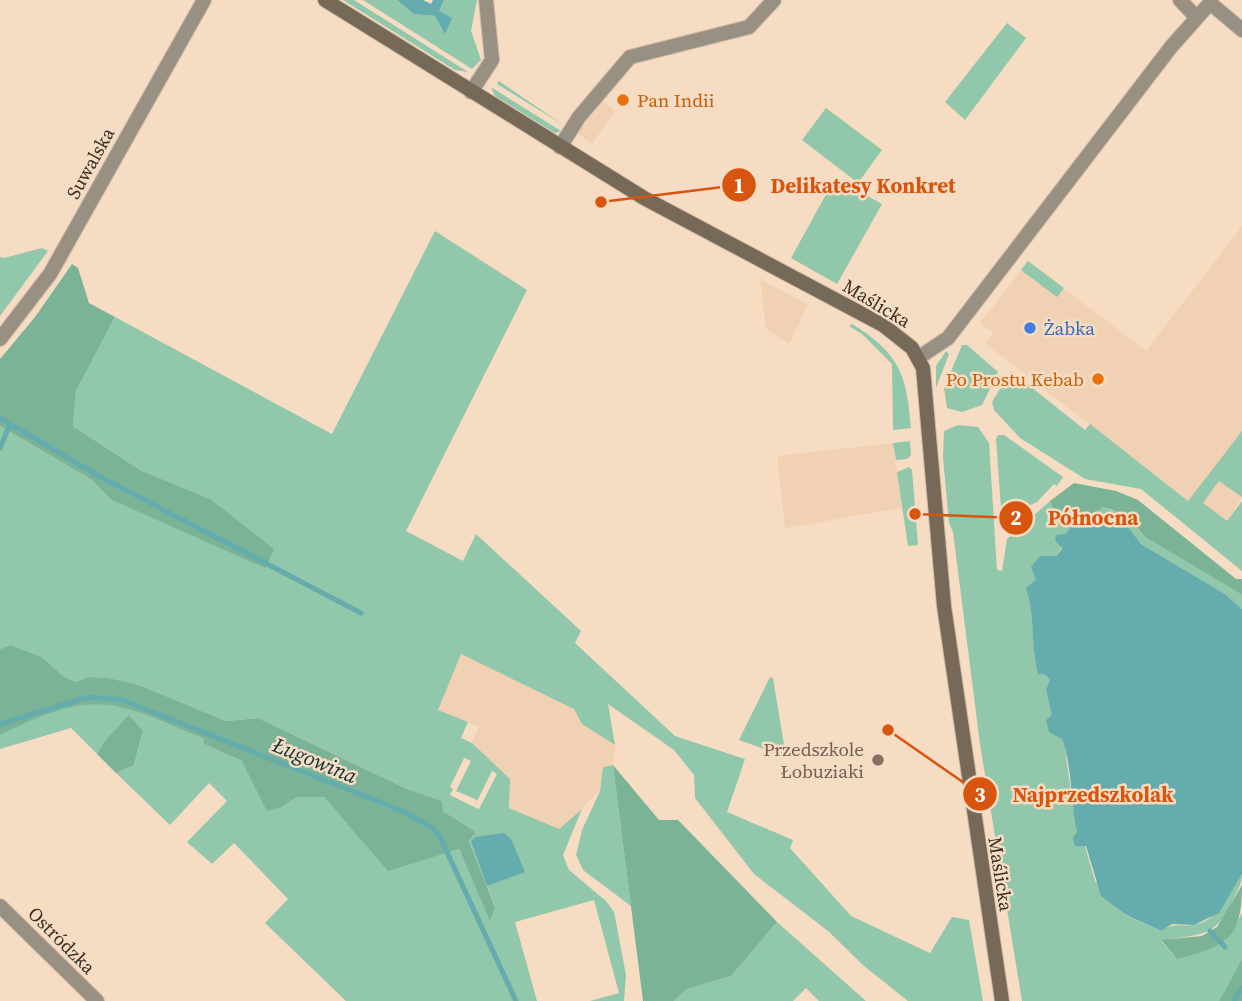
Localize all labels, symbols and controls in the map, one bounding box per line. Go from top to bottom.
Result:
place label: Pan Indii [637,87,715,113]
marker: Pan Indii [615,92,631,108]
street label: Suwalska [60,122,120,203]
callout: Delikatesy Konkret [721,164,970,206]
text: 1 [733,171,745,200]
text: Delikatesy Konkret [770,171,956,200]
street label: Maślicka [838,273,916,334]
place label: Żabka [1044,315,1095,341]
marker: Żabka [1022,320,1038,336]
place label: Po Prostu Kebab [946,366,1084,392]
marker: Po Prostu Kebab [1090,371,1106,387]
callout: Północna [999,497,1153,539]
text: 2 [1010,503,1022,532]
text: Północna [1048,503,1139,532]
water label: Ługowina [268,730,361,790]
place label: Przedszkole Łobuziaki [763,736,864,784]
marker: Przedszkole Łobuziaki [870,752,886,768]
callout: Najprzedszkolak [963,773,1187,815]
text: 3 [974,780,986,809]
text: Najprzedszkolak [1012,780,1174,809]
street label: Maślicka [982,835,1020,913]
street label: Ostródzka [23,901,102,980]

